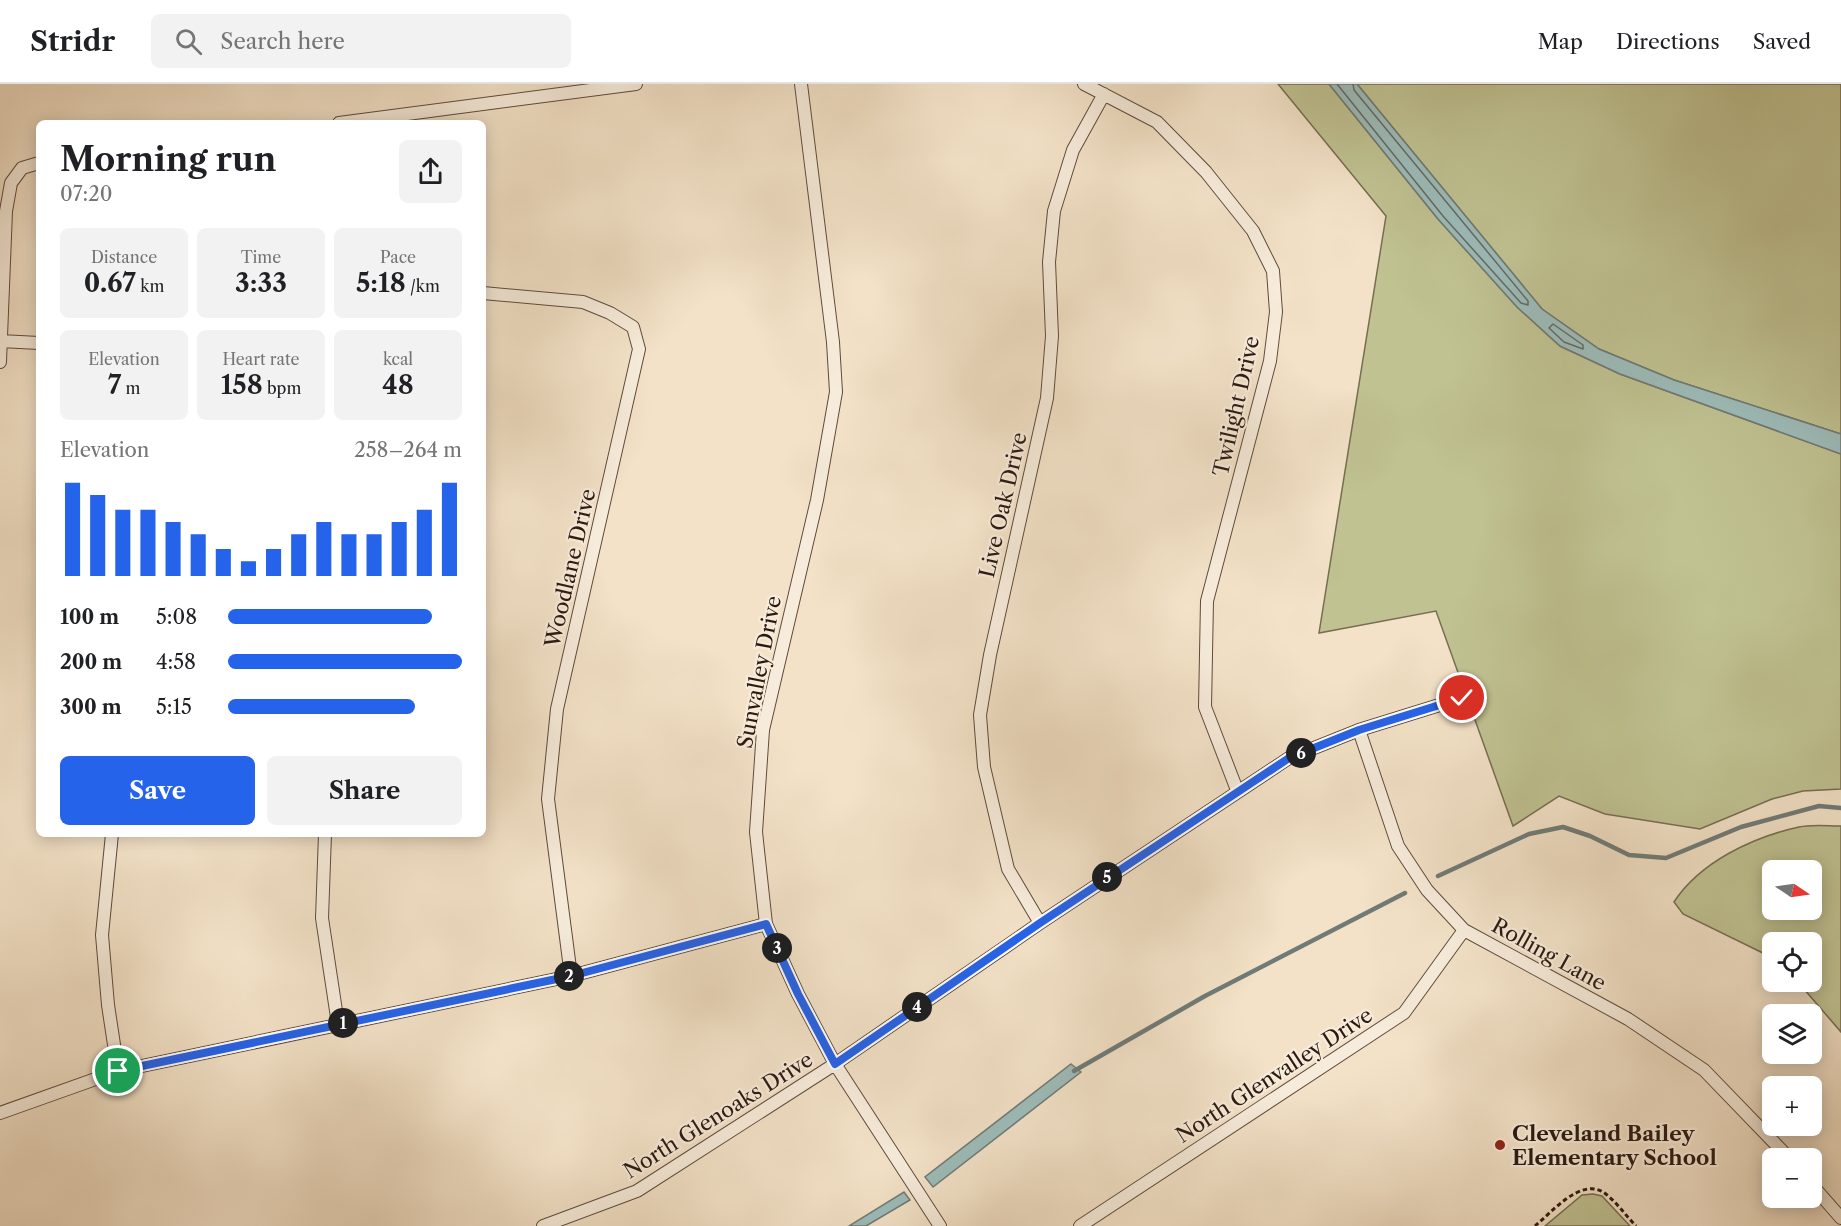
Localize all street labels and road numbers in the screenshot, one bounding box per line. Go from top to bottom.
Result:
street label: Twilight Drive [1208,333,1264,479]
street label: Live Oak Drive [974,430,1032,580]
street label: Woodlane Drive [539,486,600,651]
street label: Sunvalley Drive [732,594,786,750]
street label: Rolling Lane [1488,912,1610,996]
street label: North Glenvalley Drive [1171,1002,1377,1148]
street label: North Glenoaks Drive [619,1047,817,1183]

